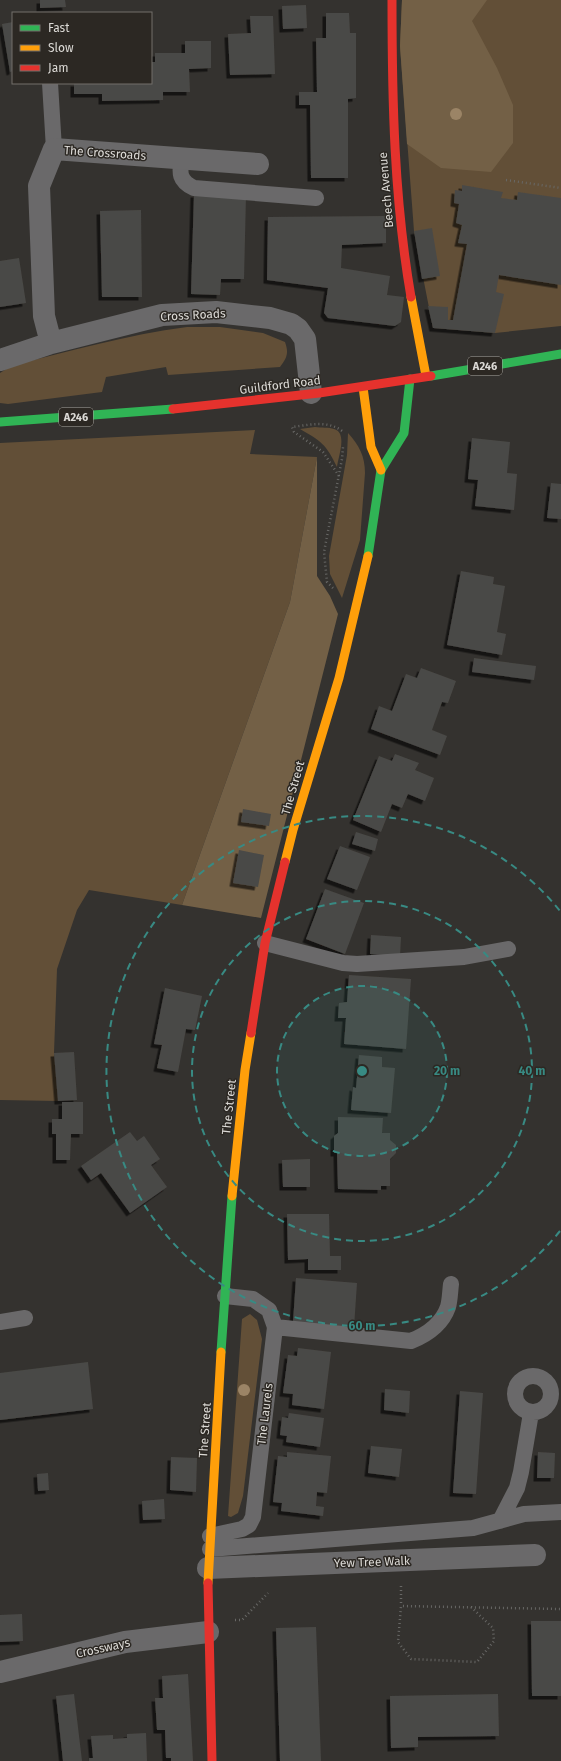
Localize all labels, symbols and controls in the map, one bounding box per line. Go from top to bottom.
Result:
legend [12,12,152,84]
text: Fast [48,21,70,35]
text: Slow [48,41,74,55]
text: Jam [48,61,68,75]
street label: The Crossroads [63,143,147,163]
street label: Beech Avenue [376,151,396,229]
street label: Cross Roads [160,306,226,324]
road number: A246 [468,357,502,375]
street label: Guildford Road [239,373,321,397]
road number: A246 [59,408,93,426]
street label: The Street [279,759,308,817]
centre of rings [355,1064,369,1078]
text: 20 m [434,1064,460,1078]
text: 40 m [519,1064,545,1078]
street label: The Street [219,1078,239,1135]
text: 60 m [349,1319,375,1333]
street label: The Laurels [254,1382,276,1446]
street label: The Street [196,1401,214,1458]
street label: Yew Tree Walk [334,1554,411,1570]
street label: Crossways [75,1635,132,1661]

